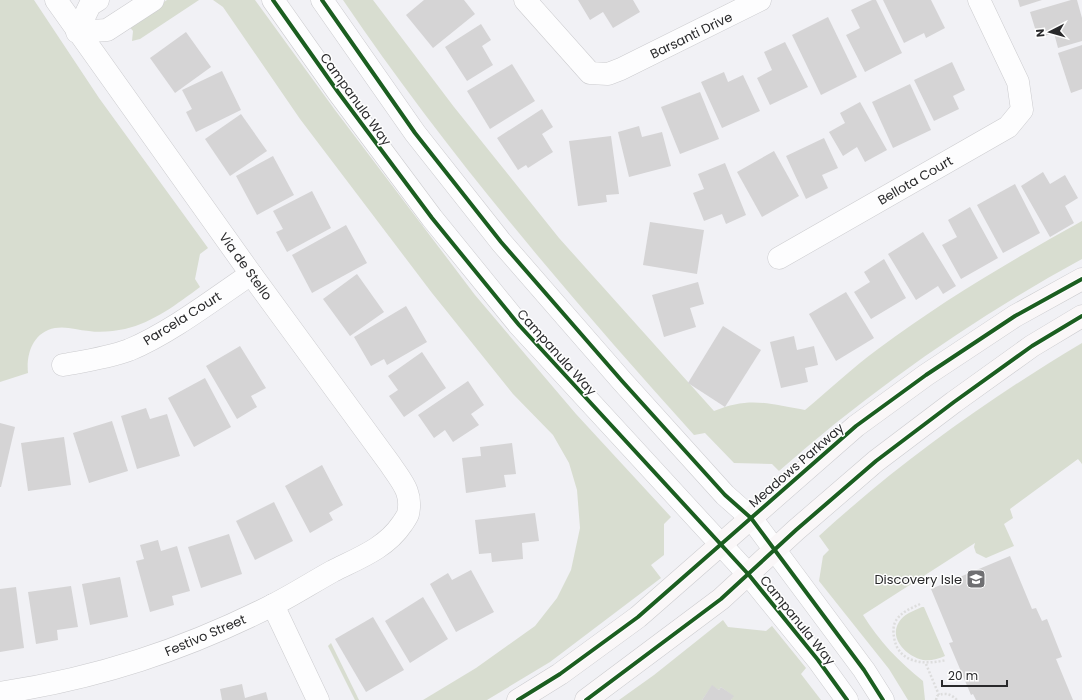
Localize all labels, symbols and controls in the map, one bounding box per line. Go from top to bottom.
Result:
street label: Barsanti Drive [647,7,736,64]
north arrow [1030,12,1070,52]
text: N [1032,28,1048,38]
street label: Campanula Way [315,49,396,150]
street label: Bellota Court [874,151,957,210]
street label: Via de Stello [214,228,277,304]
street label: Parcela Court [140,287,225,350]
street label: Campanula Way [513,305,601,400]
street label: Meadows Parkway [745,418,849,512]
school or university icon: Discovery Isle [965,568,987,590]
place label: Discovery Isle [874,570,962,589]
street label: Campanula Way [755,571,840,670]
street label: Festivo Street [162,610,249,661]
scale bar [942,662,1007,688]
text: 20 m [948,667,978,684]

